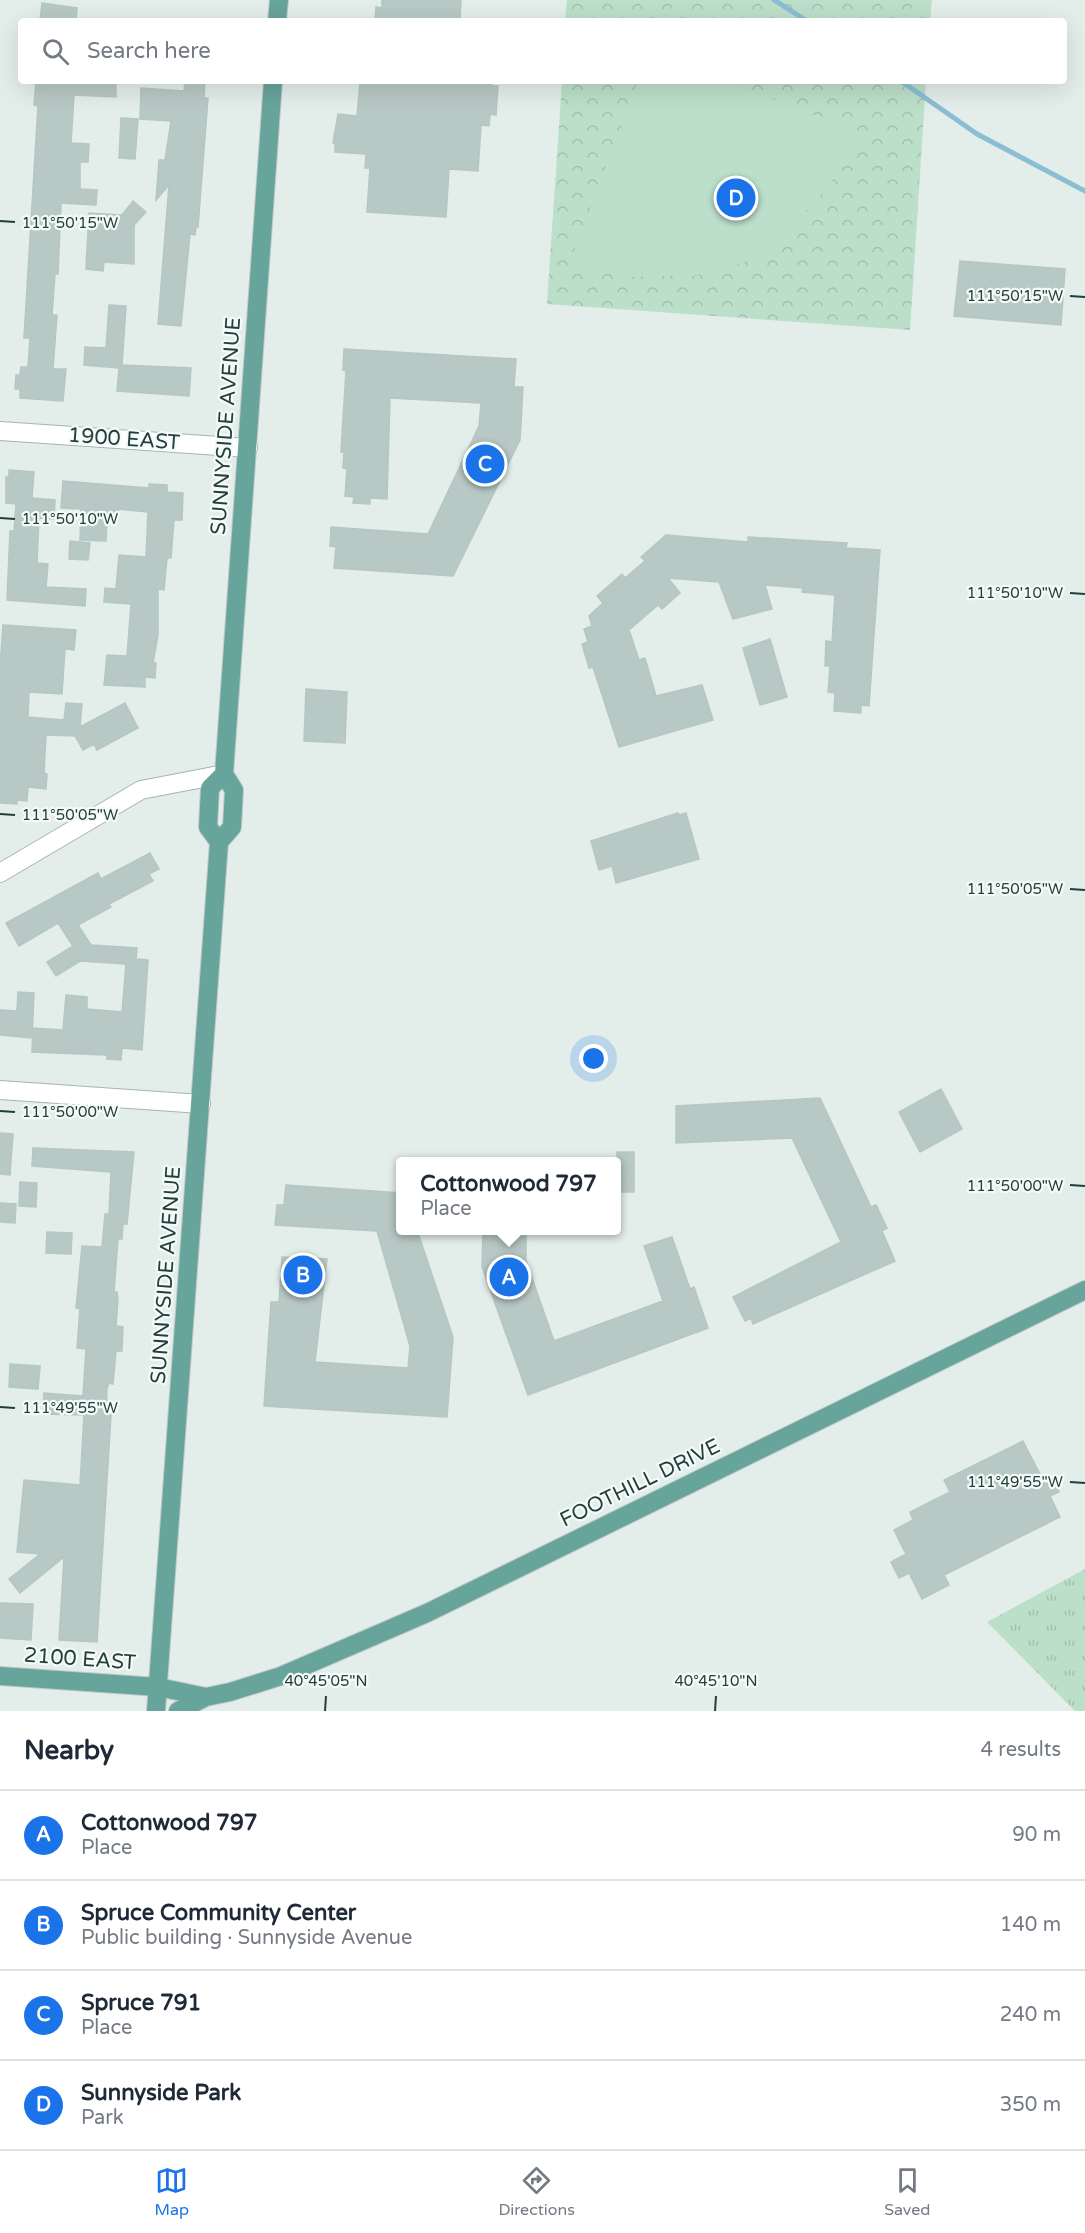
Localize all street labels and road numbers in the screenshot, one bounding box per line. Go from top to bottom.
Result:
street label: SUNNYSIDE AVENUE [206,316,246,536]
street label: 1900 EAST [67,423,181,455]
street label: SUNNYSIDE AVENUE [146,1165,186,1385]
street label: FOOTHILL DRIVE [556,1433,724,1533]
street label: 2100 EAST [23,1643,137,1675]

